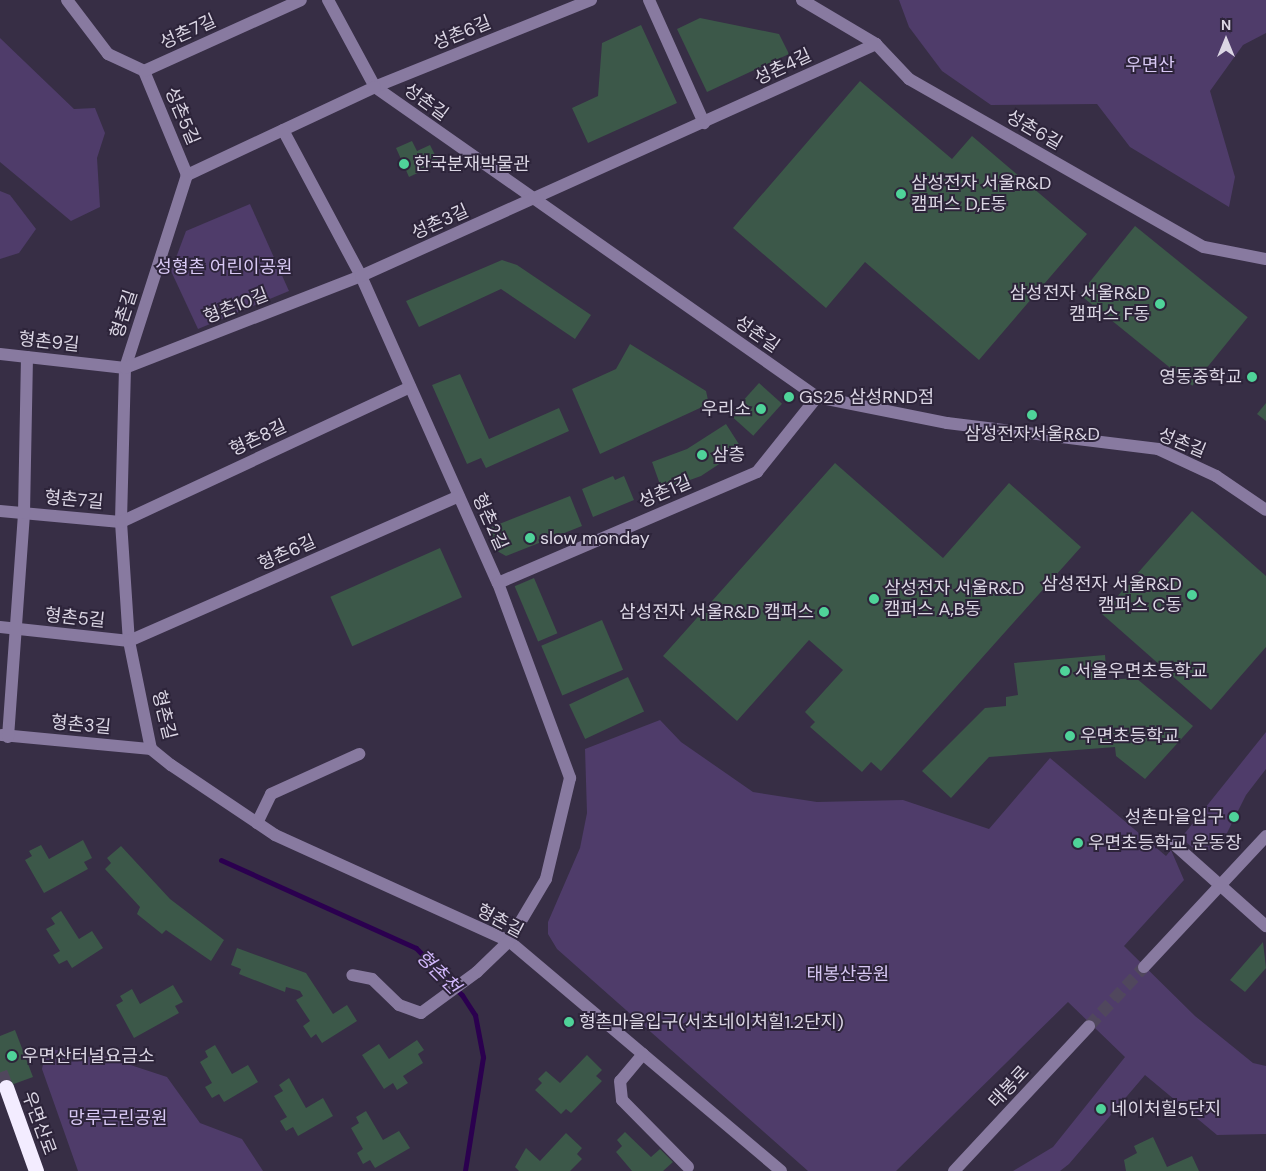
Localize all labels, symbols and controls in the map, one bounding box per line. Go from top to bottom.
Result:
street label: 성촌7길 [157,10,219,54]
street label: 성촌6길 [430,12,494,54]
north arrow [1201,15,1251,65]
text: N [1221,16,1231,34]
street label: 성촌4길 [751,44,815,90]
park label: 우면산 [1125,54,1175,76]
street label: 성촌길 [400,79,452,125]
street label: 성촌5길 [160,84,204,148]
street label: 성촌6길 [1002,105,1066,155]
place label: 한국분재박물관 [414,153,530,175]
marker: 한국분재박물관 [398,158,410,170]
place label: 삼성전자 서울R&D 캠퍼스 D,E동 [911,173,1051,215]
marker: 삼성전자 서울R&D 캠퍼스 D,E동 [895,188,907,200]
street label: 성촌3길 [408,200,472,244]
park label: 성형촌 어린이공원 [155,256,293,278]
place label: 삼성전자 서울R&D 캠퍼스 F동 [1010,283,1150,326]
street label: 형촌10길 [201,284,271,328]
street label: 형촌길 [106,287,142,341]
marker: 삼성전자 서울R&D 캠퍼스 F동 [1154,298,1166,310]
street label: 성촌길 [730,311,784,357]
street label: 형촌9길 [18,328,80,356]
place label: 영동중학교 [1159,366,1242,388]
marker: 영동중학교 [1246,371,1258,383]
place label: GS25 삼성RND점 [799,386,934,408]
marker: GS25 삼성RND점 [783,391,795,403]
place label: 우리소 [701,398,751,420]
marker: 우리소 [755,403,767,415]
marker: 삼성전자서울R&D [1026,409,1038,421]
street label: 형촌8길 [226,415,290,461]
place label: 삼성전자서울R&D [964,423,1100,445]
street label: 성촌길 [1155,424,1209,462]
place label: 삼층 [712,444,745,466]
marker: 삼층 [696,449,708,461]
street label: 성촌1길 [635,471,695,513]
street label: 형촌7길 [44,487,104,513]
street label: 형촌2길 [468,490,512,554]
place label: slow monday [540,527,650,549]
street label: 형촌6길 [255,531,319,575]
marker: slow monday [524,532,536,544]
place label: 삼성전자 서울R&D 캠퍼스 C동 [1042,574,1182,616]
place label: 삼성전자 서울R&D 캠퍼스 A,B동 [884,578,1024,620]
marker: 삼성전자 서울R&D 캠퍼스 C동 [1186,589,1198,601]
marker: 삼성전자 서울R&D 캠퍼스 A,B동 [868,593,880,605]
place label: 삼성전자 서울R&D 캠퍼스 [619,601,814,623]
street label: 형촌5길 [44,604,106,632]
marker: 삼성전자 서울R&D 캠퍼스 [818,606,830,618]
place label: 서울우면초등학교 [1075,660,1207,682]
marker: 서울우면초등학교 [1059,665,1071,677]
street label: 형촌길 [148,688,180,742]
street label: 형촌3길 [50,712,112,738]
place label: 우면초등학교 [1080,725,1179,747]
marker: 우면초등학교 [1064,730,1076,742]
place label: 성촌마을입구 [1125,806,1224,828]
marker: 성촌마을입구 [1228,811,1240,823]
place label: 우면초등학교 운동장 [1088,832,1242,854]
marker: 우면초등학교 운동장 [1072,837,1084,849]
street label: 형촌길 [473,900,527,942]
water label: 형촌천 [411,945,465,999]
park label: 태봉산공원 [807,963,889,985]
place label: 형촌마을입구(서초네이처힐1.2단지) [579,1011,844,1033]
marker: 형촌마을입구(서초네이처힐1.2단지) [563,1016,575,1028]
place label: 우면산터널요금소 [22,1045,154,1067]
marker: 우면산터널요금소 [6,1050,18,1062]
street label: 태봉로 [984,1061,1034,1113]
street label: 우면산로 [18,1088,60,1158]
place label: 네이처힐5단지 [1111,1098,1221,1120]
marker: 네이처힐5단지 [1095,1103,1107,1115]
park label: 망루근린공원 [68,1107,168,1129]

